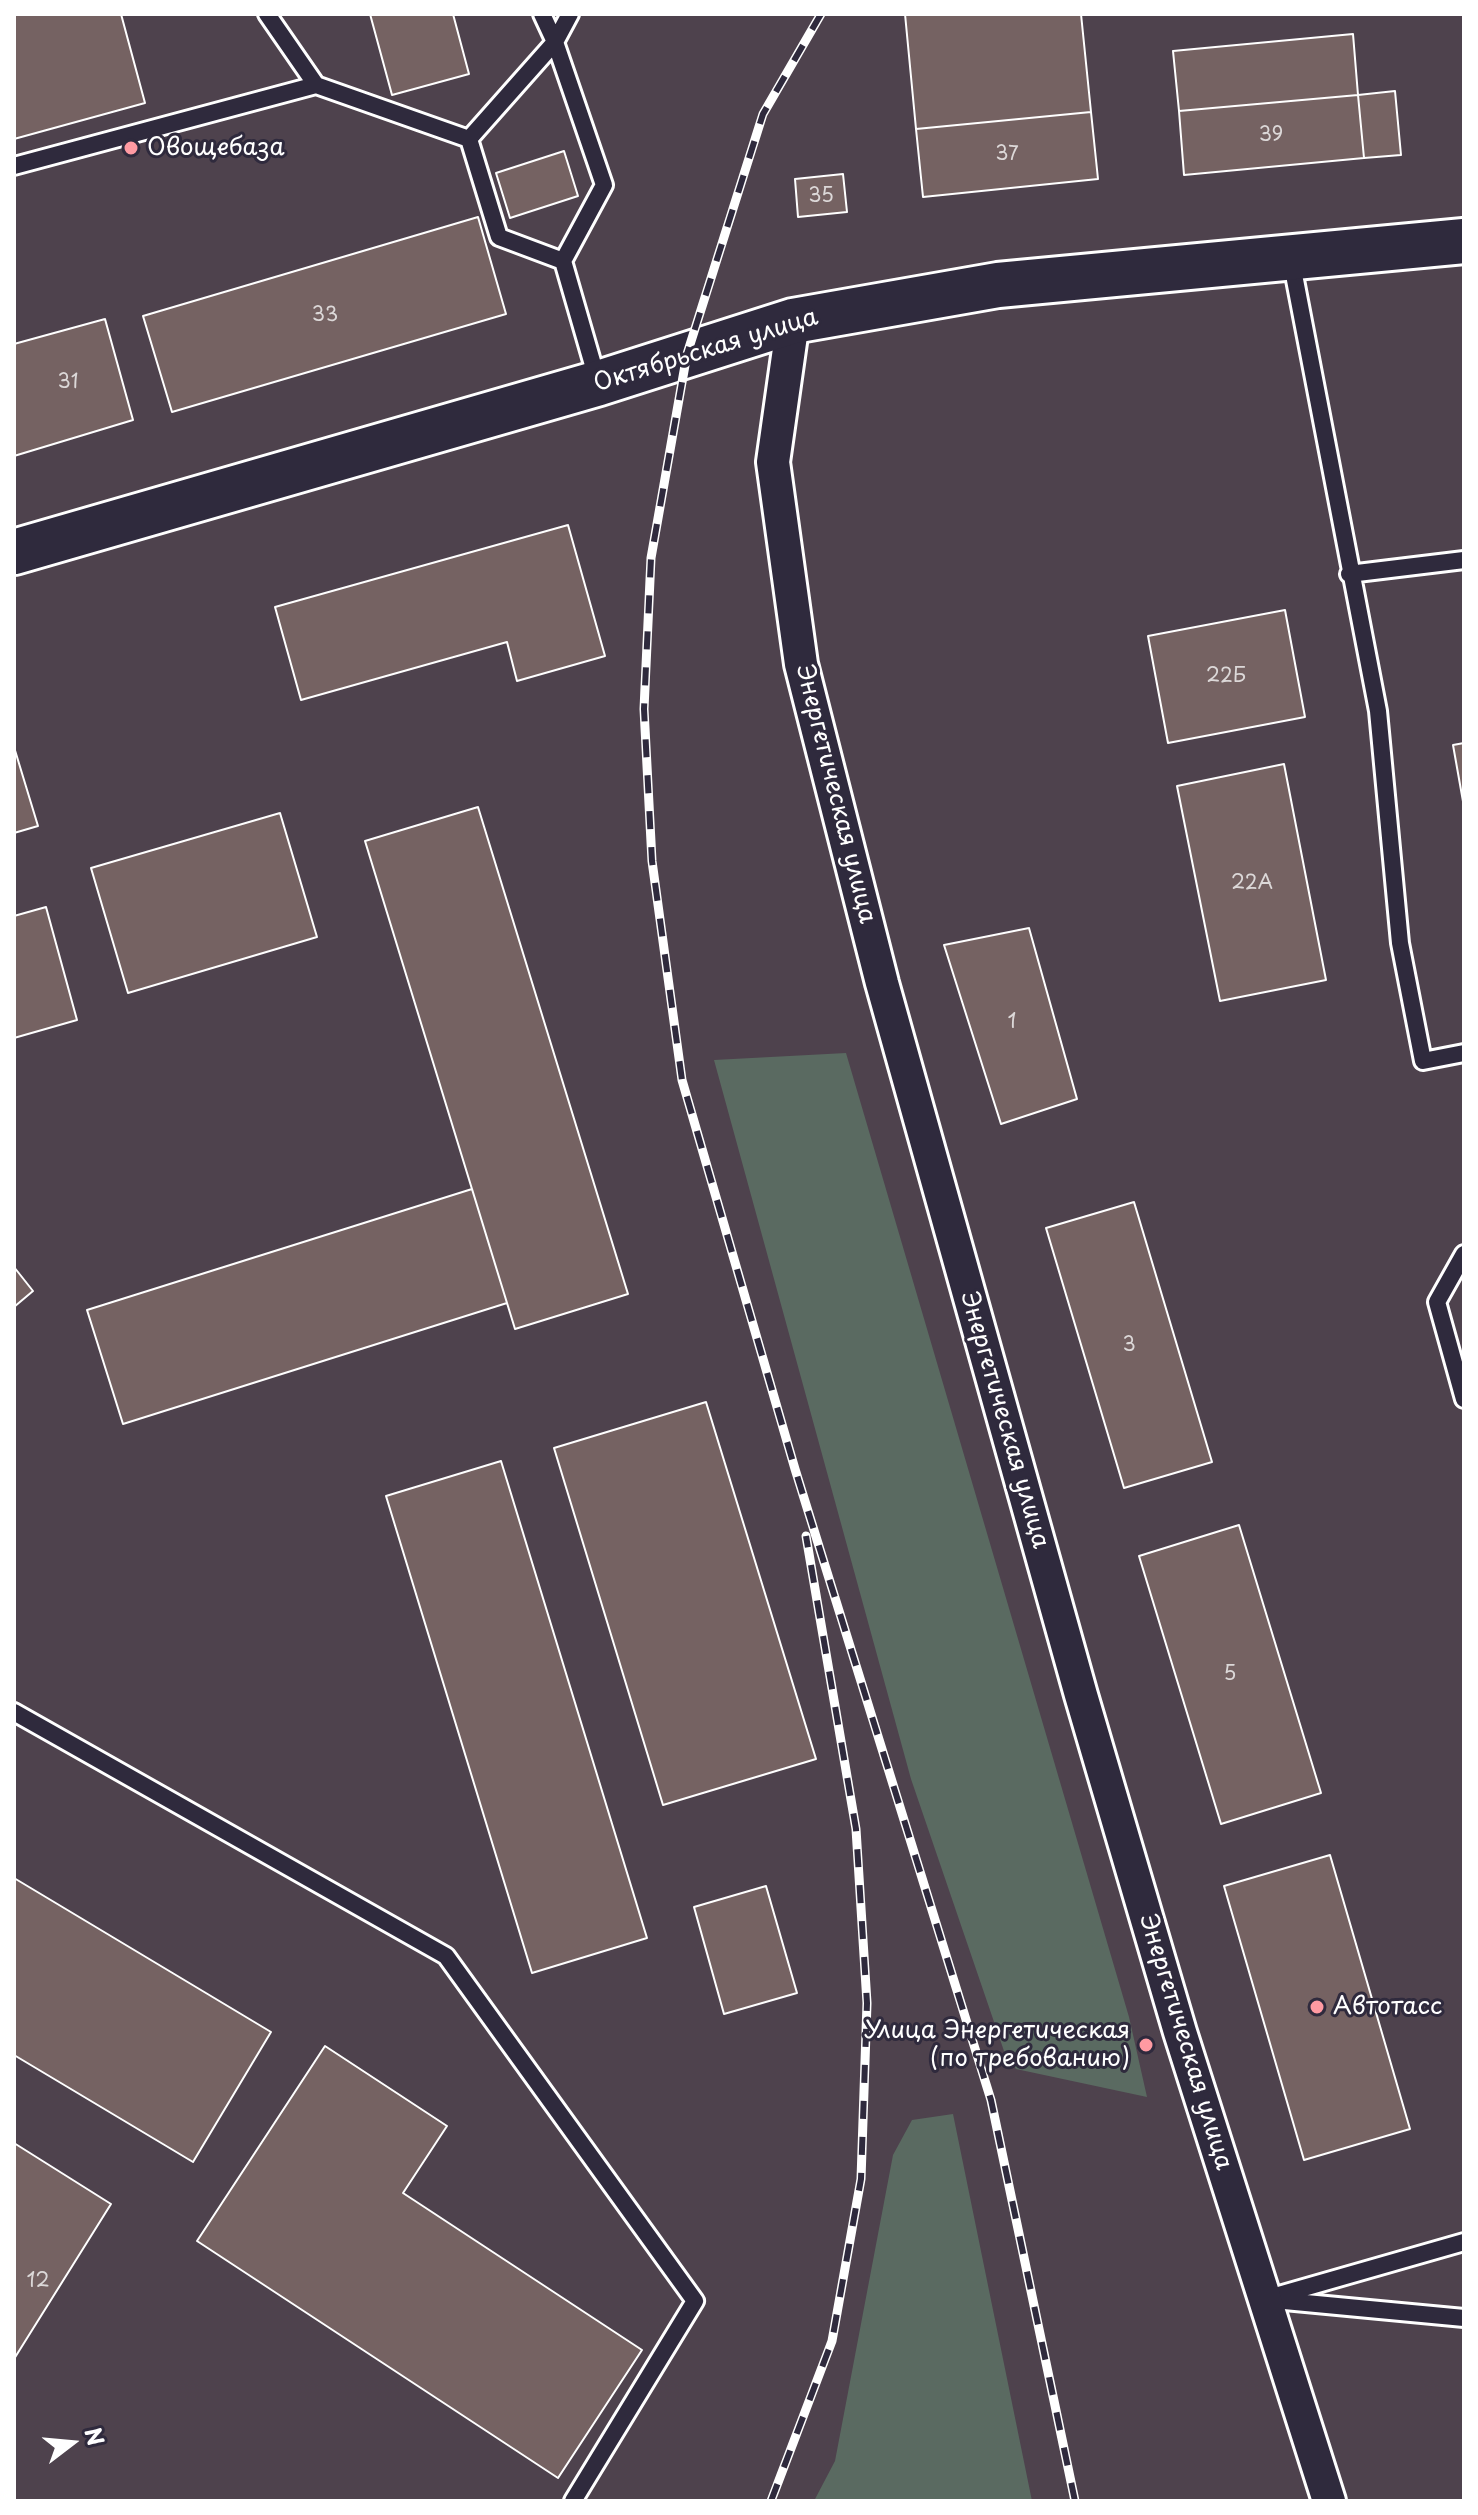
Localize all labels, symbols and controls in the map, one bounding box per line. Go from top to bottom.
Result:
house number: 39 [1259,123,1283,147]
place label: Овощебаза [147,134,285,162]
marker: Овощебаза [122,139,140,157]
house number: 37 [995,142,1019,166]
house number: 35 [808,184,834,208]
house number: 33 [312,303,338,327]
street label: Октябрьская улица [590,303,822,399]
house number: 31 [58,370,78,394]
street label: Энергетическая улица [789,661,881,927]
house number: 22Б [1206,664,1246,688]
house number: 22А [1231,871,1273,895]
house number: 1 [1008,1010,1016,1034]
street label: Энергетическая улица [953,1288,1055,1552]
house number: 3 [1122,1333,1136,1357]
house number: 5 [1224,1662,1236,1686]
street label: Энергетическая улица [1132,1911,1238,2173]
place label: Автотасс [1333,1993,1442,2021]
marker: Автотасс [1308,1998,1326,2016]
place label: Улица Энергетическая (по требованию) [864,2017,1130,2073]
marker: Улица Энергетическая (по требованию) [1137,2036,1155,2054]
house number: 12 [26,2269,50,2293]
north arrow [32,2403,112,2483]
text: N [77,2423,114,2449]

